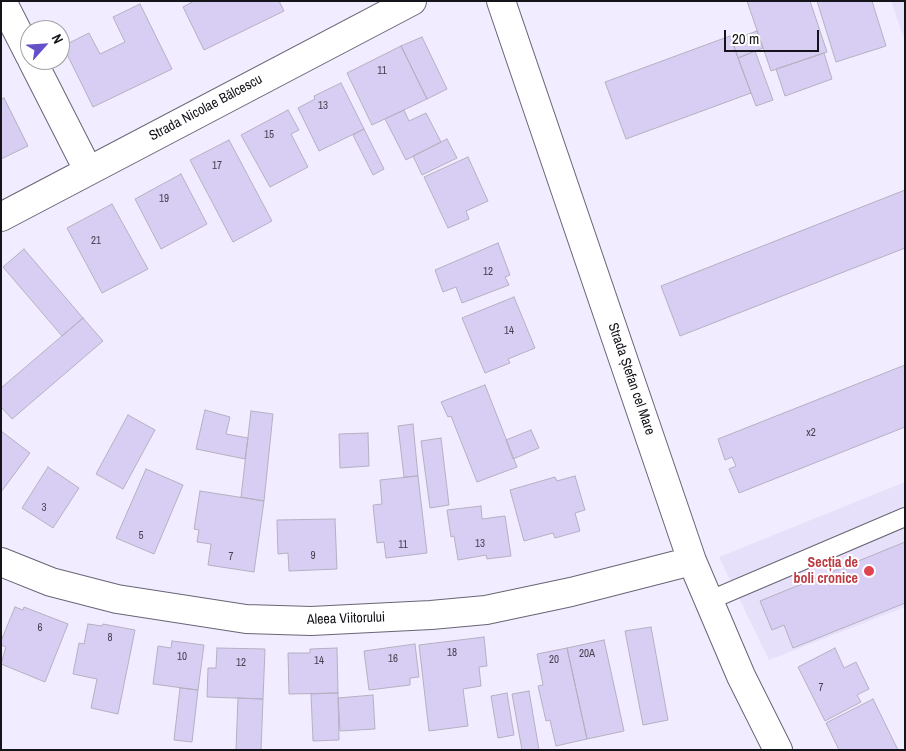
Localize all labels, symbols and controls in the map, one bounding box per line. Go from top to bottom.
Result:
north arrow [20,20,70,70]
scale bar [726,20,821,52]
text: 20 m [732,28,759,49]
text: N [48,31,67,47]
house number: 11 [377,64,387,78]
street label: Strada Nicolae Bălcescu [147,71,265,145]
house number: 13 [318,99,328,113]
house number: 15 [264,128,274,142]
house number: 17 [212,159,222,173]
house number: 19 [159,192,169,206]
house number: 21 [91,234,101,248]
house number: 12 [483,265,493,279]
street label: Strada Ștefan cel Mare [604,321,658,437]
house number: 14 [504,324,514,338]
house number: x2 [806,426,816,440]
house number: 3 [41,501,47,515]
house number: 5 [138,529,144,543]
house number: 13 [475,537,485,551]
house number: 11 [398,538,408,552]
house number: 9 [310,549,316,563]
house number: 7 [228,550,234,564]
place label: Secția de boli cronice [794,555,858,588]
marker: Secția de boli cronice [862,564,876,578]
street label: Aleea Viitorului [307,609,385,629]
house number: 6 [37,621,43,635]
house number: 8 [107,631,113,645]
house number: 18 [447,646,457,660]
house number: 20A [579,647,595,661]
house number: 10 [177,650,187,664]
house number: 16 [388,652,398,666]
house number: 20 [549,653,559,667]
house number: 14 [314,654,324,668]
house number: 12 [236,656,246,670]
house number: 7 [818,681,824,695]

